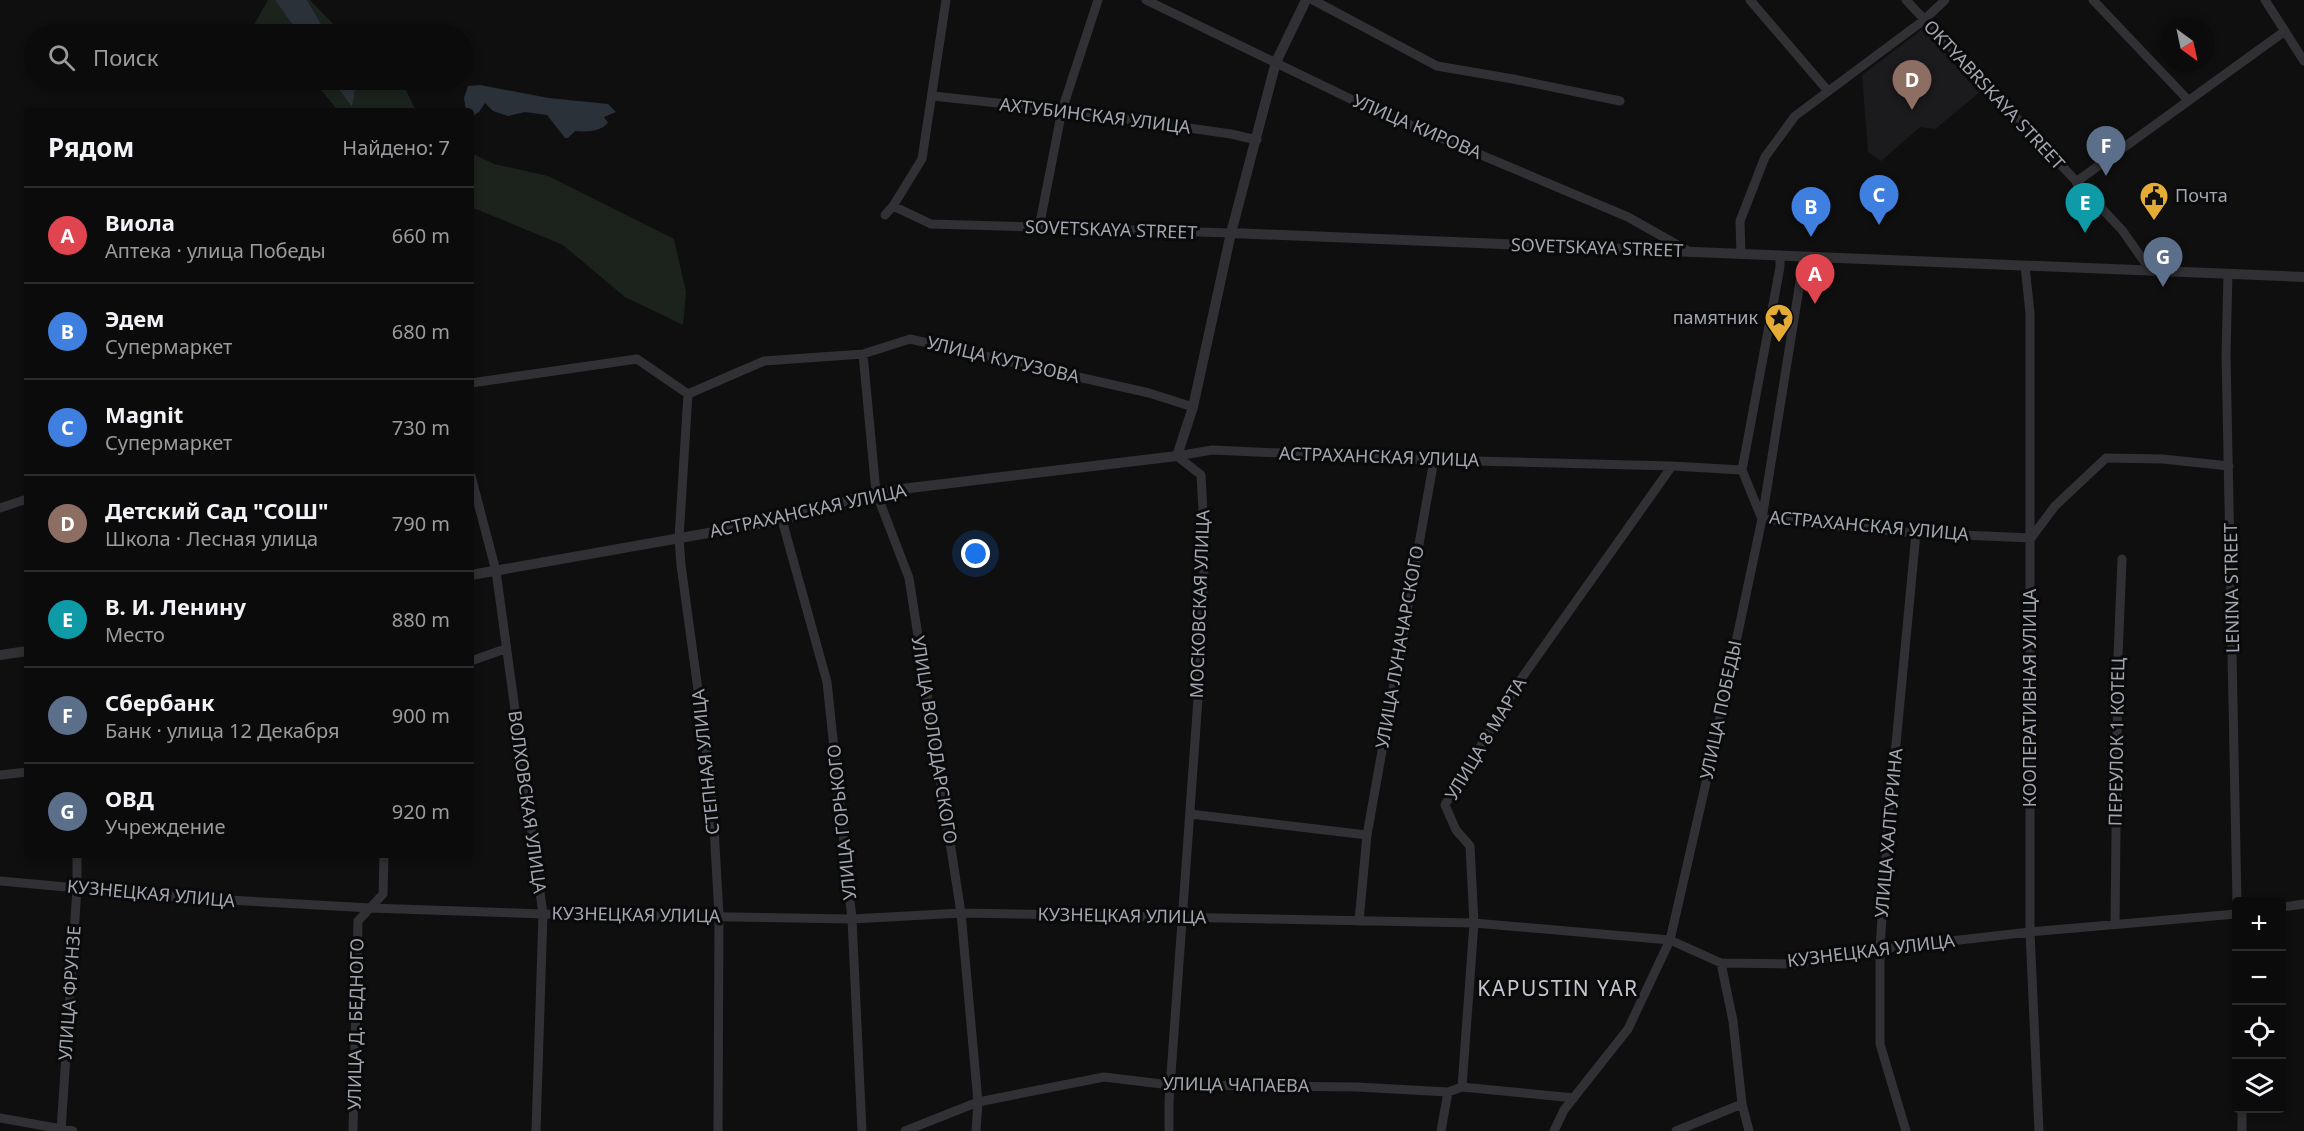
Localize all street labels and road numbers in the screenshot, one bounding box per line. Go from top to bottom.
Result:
street label: OKTYABRSKAYA STREET [1919,14,2071,174]
street label: УЛИЦА КИРОВА [1349,88,1486,164]
street label: АХТУБИНСКАЯ УЛИЦА [998,91,1192,139]
street label: SOVETSKAYA STREET [1024,214,1198,244]
street label: SOVETSKAYA STREET [1510,232,1684,262]
street label: УЛИЦА КУТУЗОВА [925,330,1082,388]
street label: АСТРАХАНСКАЯ УЛИЦА [1278,441,1480,472]
street label: АСТРАХАНСКАЯ УЛИЦА [707,477,909,543]
street label: АСТРАХАНСКАЯ УЛИЦА [1768,504,1970,546]
street label: МОСКОВСКАЯ УЛИЦА [1184,509,1214,699]
street label: LENINA STREET [2218,523,2244,653]
street label: УЛИЦА ЛУНАЧАРСКОГО [1369,543,1429,750]
street label: КООПЕРАТИВНАЯ УЛИЦА [2017,588,2041,807]
street label: УЛИЦА ВОЛОДАРСКОГО [907,634,963,846]
street label: УЛИЦА ПОБЕДЫ [1694,638,1746,781]
street label: ПЕРЕУЛОК 1 КОТЕЦ [2103,657,2129,826]
street label: УЛИЦА 8 МАРТА [1439,672,1531,804]
street label: СТЕПНАЯ УЛИЦА [685,688,725,836]
street label: ВОЛХОВСКАЯ УЛИЦА [503,709,553,895]
street label: УЛИЦА ГОРЬКОГО [821,743,861,901]
street label: УЛИЦА ХАЛТУРИНА [1869,747,1907,919]
street label: КУЗНЕЦКАЯ УЛИЦА [66,874,237,912]
street label: КУЗНЕЦКАЯ УЛИЦА [551,901,721,927]
street label: КУЗНЕЦКАЯ УЛИЦА [1037,902,1207,928]
street label: УЛИЦА ФРУНЗЕ [52,925,86,1061]
street label: КУЗНЕЦКАЯ УЛИЦА [1786,928,1957,972]
street label: УЛИЦА Д. БЕДНОГО [342,938,368,1110]
street label: УЛИЦА ЧАПАЕВА [1163,1071,1310,1097]

